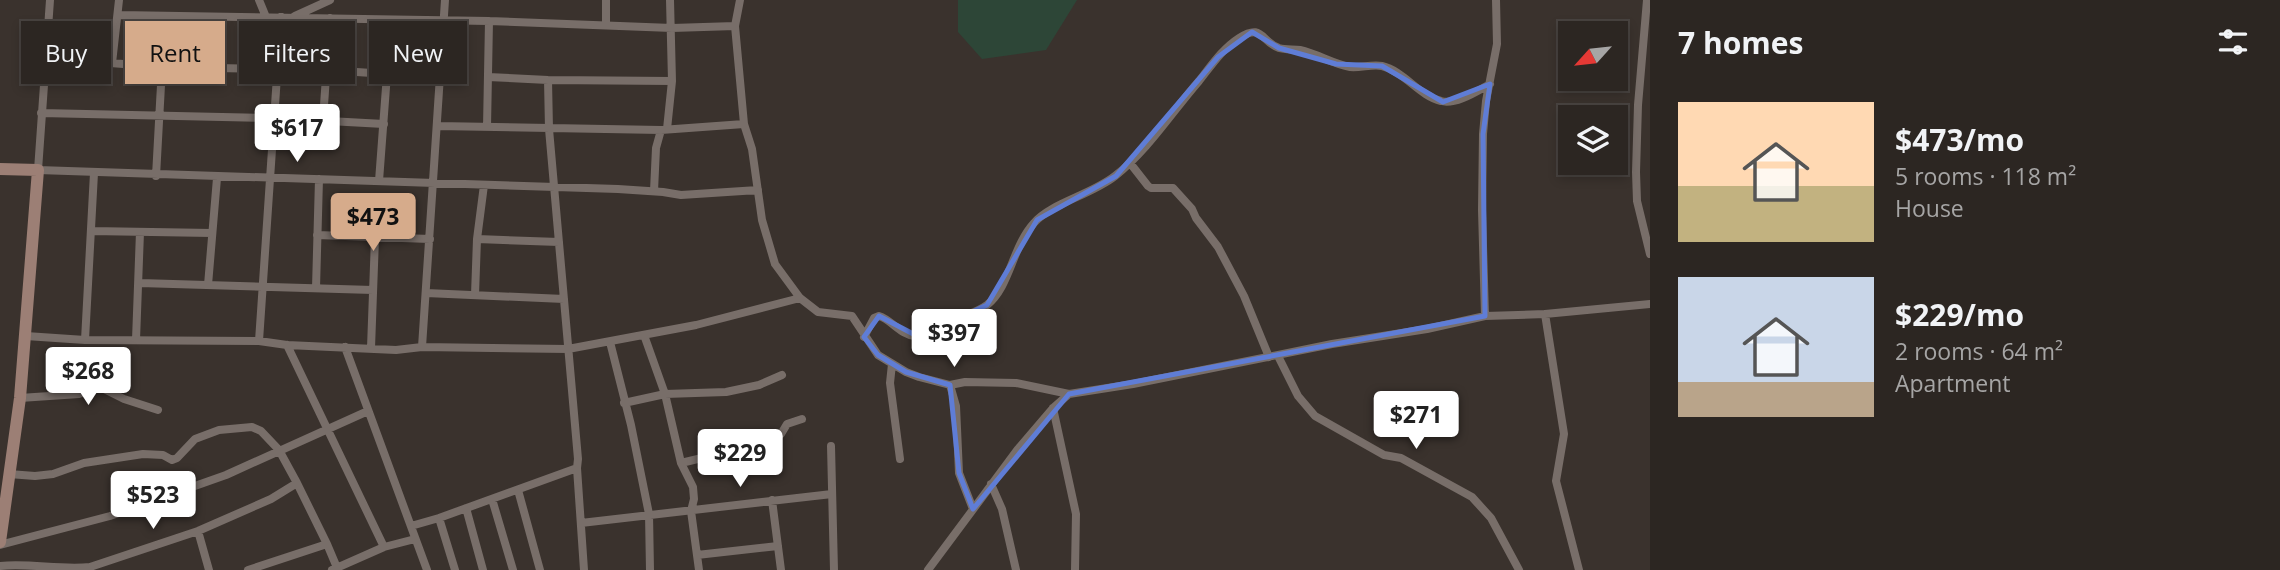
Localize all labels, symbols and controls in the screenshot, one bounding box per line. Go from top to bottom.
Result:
chip: Buy [21,21,111,84]
chip: Rent [125,21,225,84]
chip: Filters [239,21,355,84]
chip: New [369,21,467,84]
north arrow [1558,21,1628,91]
map controls [1558,21,1628,175]
text: 7 homes [1678,22,1803,63]
icon: filters [2214,23,2252,61]
pin: $617 [256,104,338,164]
button: layers [1558,105,1628,175]
text: $617 [271,111,323,143]
text: $473/mo [1895,119,2024,160]
icon: home [1734,130,1818,214]
text: 5 rooms · 118 m² [1895,160,2076,192]
text: House [1895,192,1964,224]
pin: $473 [332,194,414,253]
text: $473 [347,200,399,232]
text: $229/mo [1895,294,2024,335]
icon: home [1734,305,1818,389]
pin: $397 [913,310,995,369]
text: $397 [928,316,980,348]
text: 2 rooms · 64 m² [1895,335,2063,367]
pin: $268 [47,348,129,407]
text: $268 [62,354,114,386]
text: Apartment [1895,367,2011,399]
pin: $271 [1375,392,1457,451]
text: $271 [1390,398,1442,430]
pin: $229 [699,430,781,489]
text: $229 [714,436,766,468]
pin: $523 [112,472,194,531]
text: $523 [127,478,179,510]

